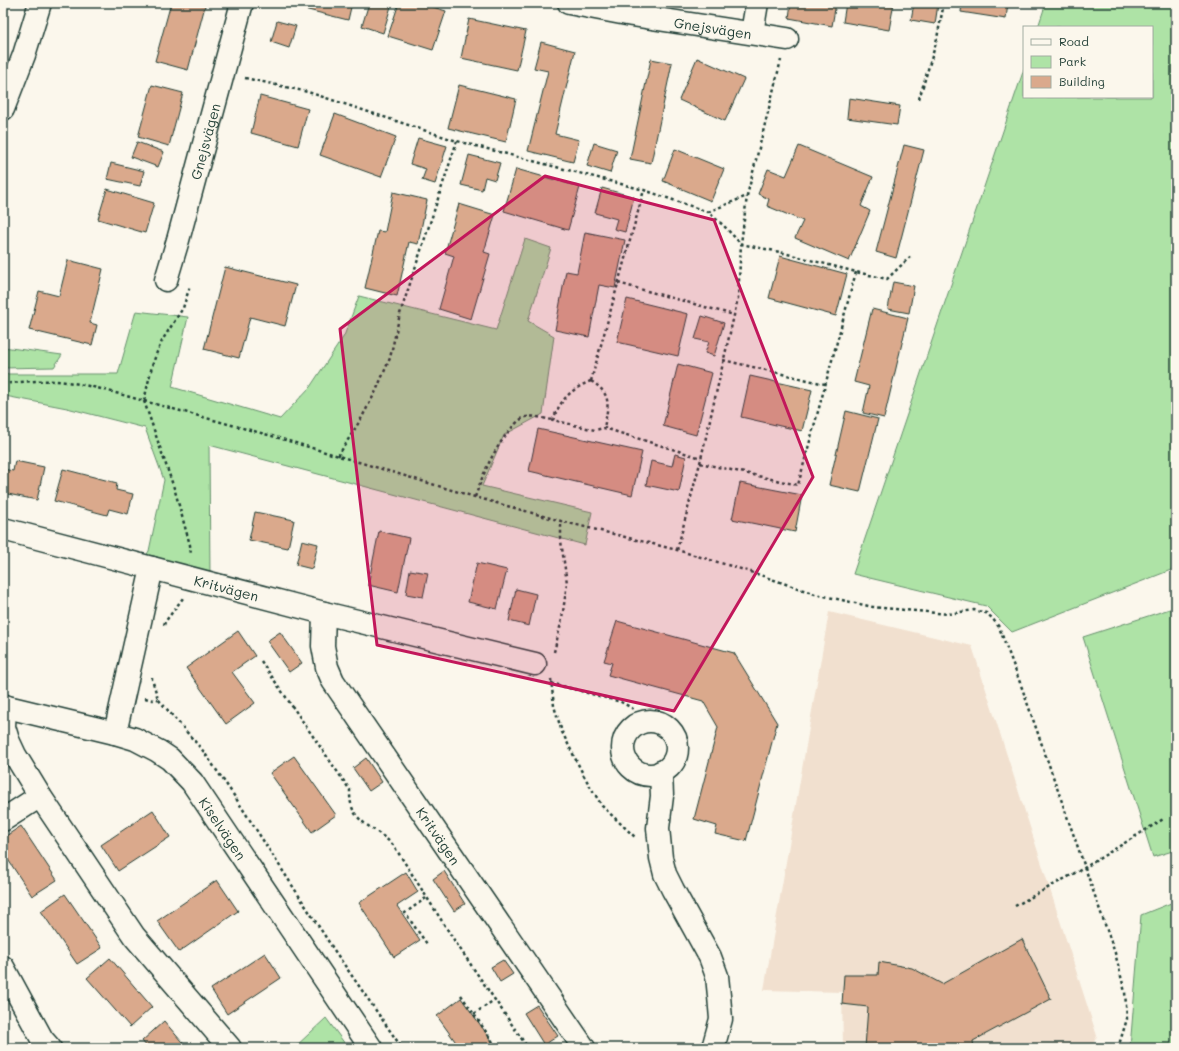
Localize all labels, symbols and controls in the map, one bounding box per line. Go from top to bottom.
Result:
street label: Gnejsvägen [673,12,753,43]
legend [1023,26,1153,98]
text: Road [1059,33,1089,49]
text: Park [1059,53,1086,69]
text: Building [1059,73,1105,89]
street label: Gnejsvägen [185,101,224,182]
street label: Kritvägen [192,570,261,605]
street label: Kiselvägen [195,793,251,863]
street label: Kritvägen [412,803,465,868]

